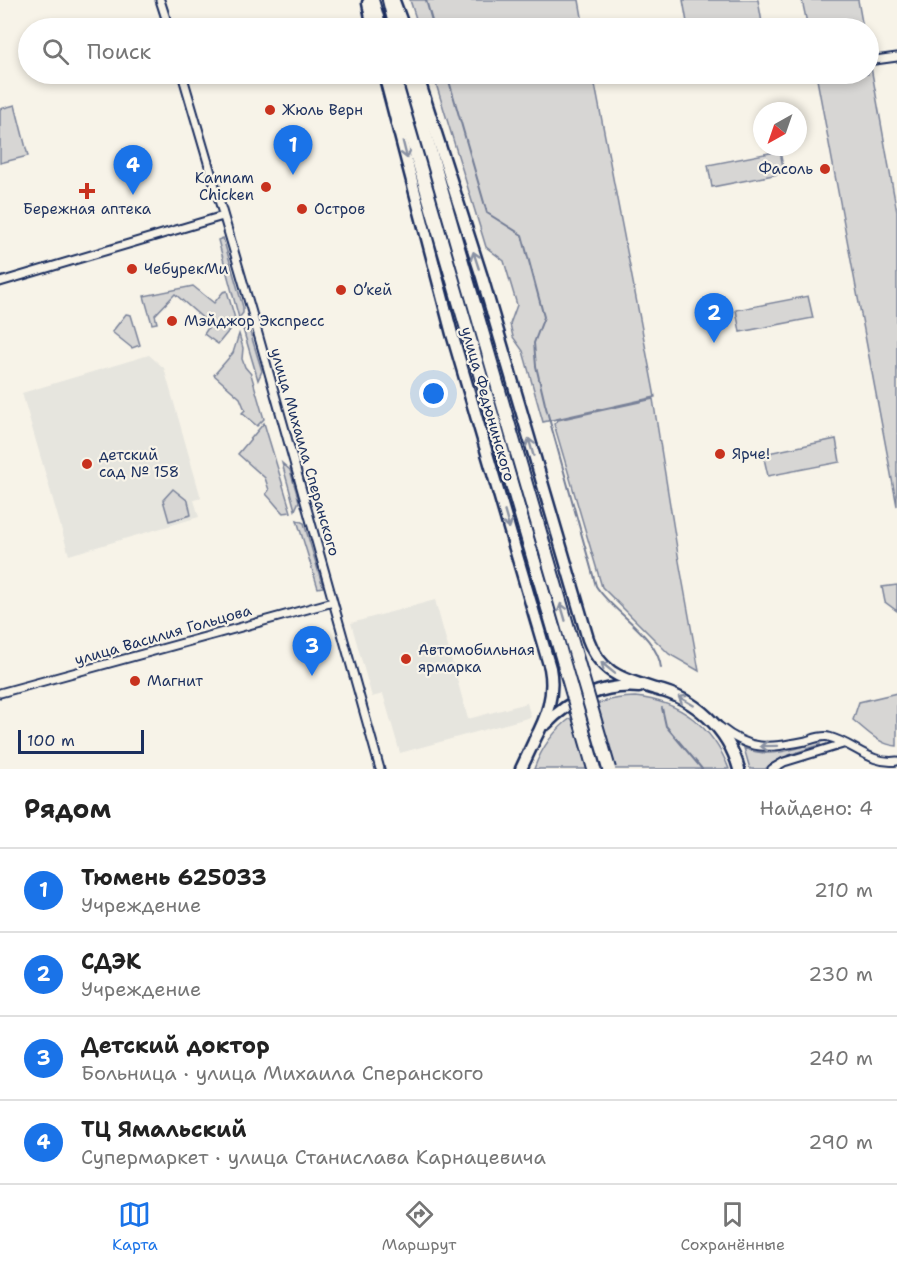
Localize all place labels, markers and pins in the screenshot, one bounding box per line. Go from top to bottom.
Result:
place label: Жюль Верн [282,100,363,120]
marker: Жюль Верн [263,103,277,117]
pin: 1 [274,126,312,175]
pin: 4 [114,146,152,195]
place label: Фасоль [759,159,813,179]
marker: Фасоль [818,162,832,176]
place label: Kannam Chicken [195,168,254,205]
marker: Kannam Chicken [259,180,273,194]
marker: Бережная аптека [80,184,94,198]
place label: Бережная аптека [23,199,152,219]
place label: Остров [314,199,365,219]
marker: Остров [295,202,309,216]
place label: ЧебурекМи [144,259,228,279]
marker: ЧебурекМи [125,262,139,276]
place label: О’кей [353,280,392,300]
marker: О’кей [334,283,348,297]
pin: 2 [694,294,734,343]
place label: Мэйджор Экспресс [184,311,325,331]
marker: Мэйджор Экспресс [165,314,179,328]
place label: Ярче! [732,444,770,464]
place label: детский сад № 158 [99,445,179,482]
marker: Ярче! [713,447,727,461]
marker: детский сад № 158 [80,457,94,471]
pin: 3 [292,626,332,676]
place label: Автомобильная ярмарка [418,640,535,677]
marker: Автомобильная ярмарка [399,652,413,666]
place label: Магнит [147,671,203,691]
marker: Магнит [128,674,142,688]

